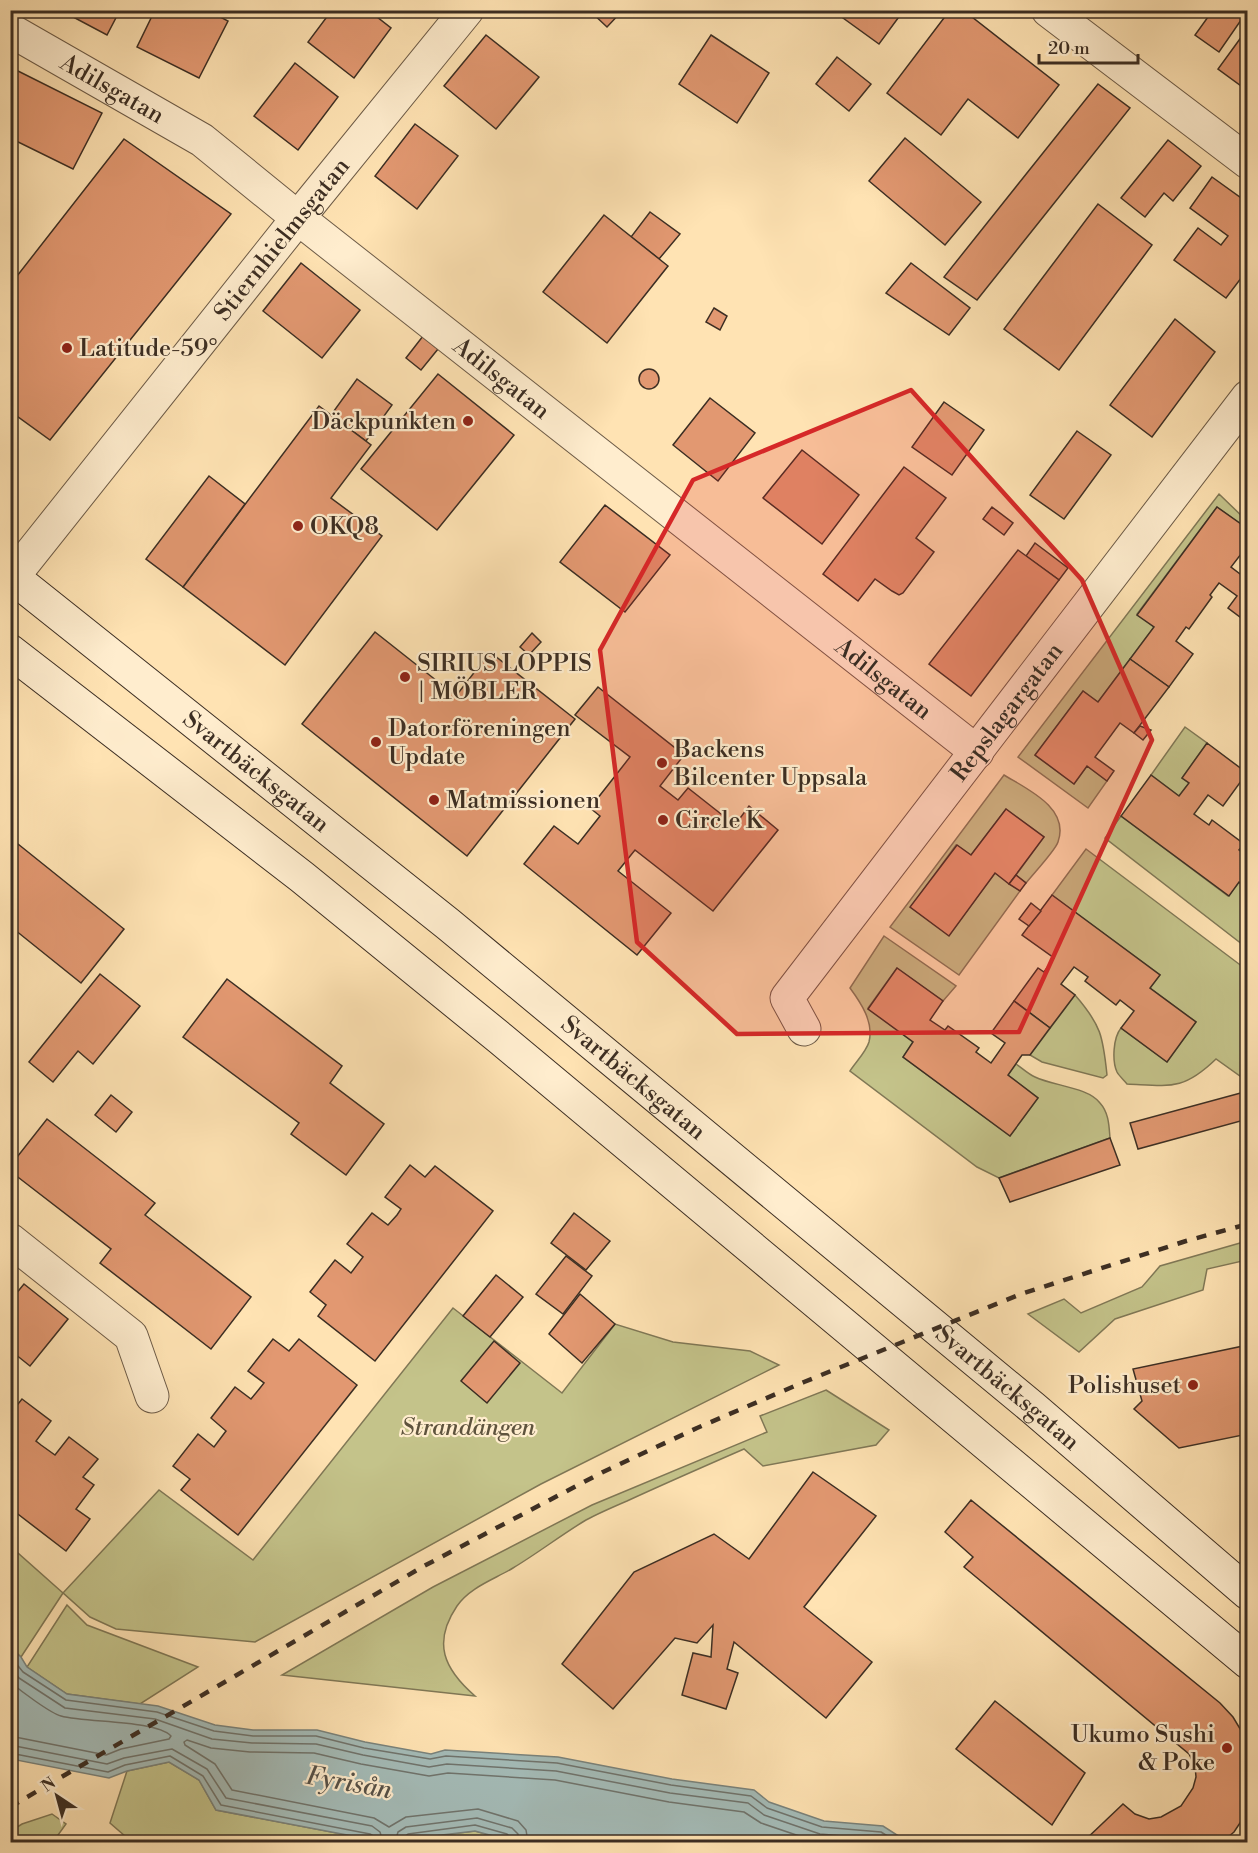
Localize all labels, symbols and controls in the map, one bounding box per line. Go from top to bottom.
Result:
scale bar [1039,27,1138,65]
text: 20 m [1048,37,1090,60]
street label: Adilsgatan [54,47,169,131]
street label: Stiernhielmsgatan [208,152,357,327]
street label: Adilsgatan [446,331,556,426]
place label: Latitude-59° [79,334,217,364]
marker: Latitude-59° [60,341,74,355]
place label: Däckpunkten [311,407,456,437]
marker: Däckpunkten [461,414,475,428]
place label: OKQ8 [310,512,379,542]
marker: OKQ8 [291,519,305,533]
street label: Adilsgatan [828,631,938,727]
street label: Repslagargatan [945,637,1070,788]
place label: SIRIUS LOPPIS | MÖBLER [417,649,592,707]
marker: SIRIUS LOPPIS | MÖBLER [398,670,412,684]
street label: Svartbäcksgatan [176,705,335,840]
place label: Datorföreningen Update [388,714,571,772]
marker: Datorföreningen Update [369,735,383,749]
place label: Backens Bilcenter Uppsala [673,735,868,793]
marker: Backens Bilcenter Uppsala [655,756,669,770]
place label: Matmissionen [446,786,600,816]
marker: Matmissionen [427,793,441,807]
place label: Circle K [675,806,765,836]
marker: Circle K [656,813,670,827]
street label: Svartbäcksgatan [554,1010,712,1147]
street label: Svartbäcksgatan [929,1320,1086,1458]
place label: Polishuset [1068,1371,1182,1401]
marker: Polishuset [1186,1378,1200,1392]
park label: Strandängen [401,1413,536,1443]
place label: Ukumo Sushi & Poke [1071,1720,1215,1778]
marker: Ukumo Sushi & Poke [1220,1741,1234,1755]
water label: Fyrisån [303,1760,395,1806]
north arrow [27,1766,87,1826]
text: N [38,1773,60,1796]

